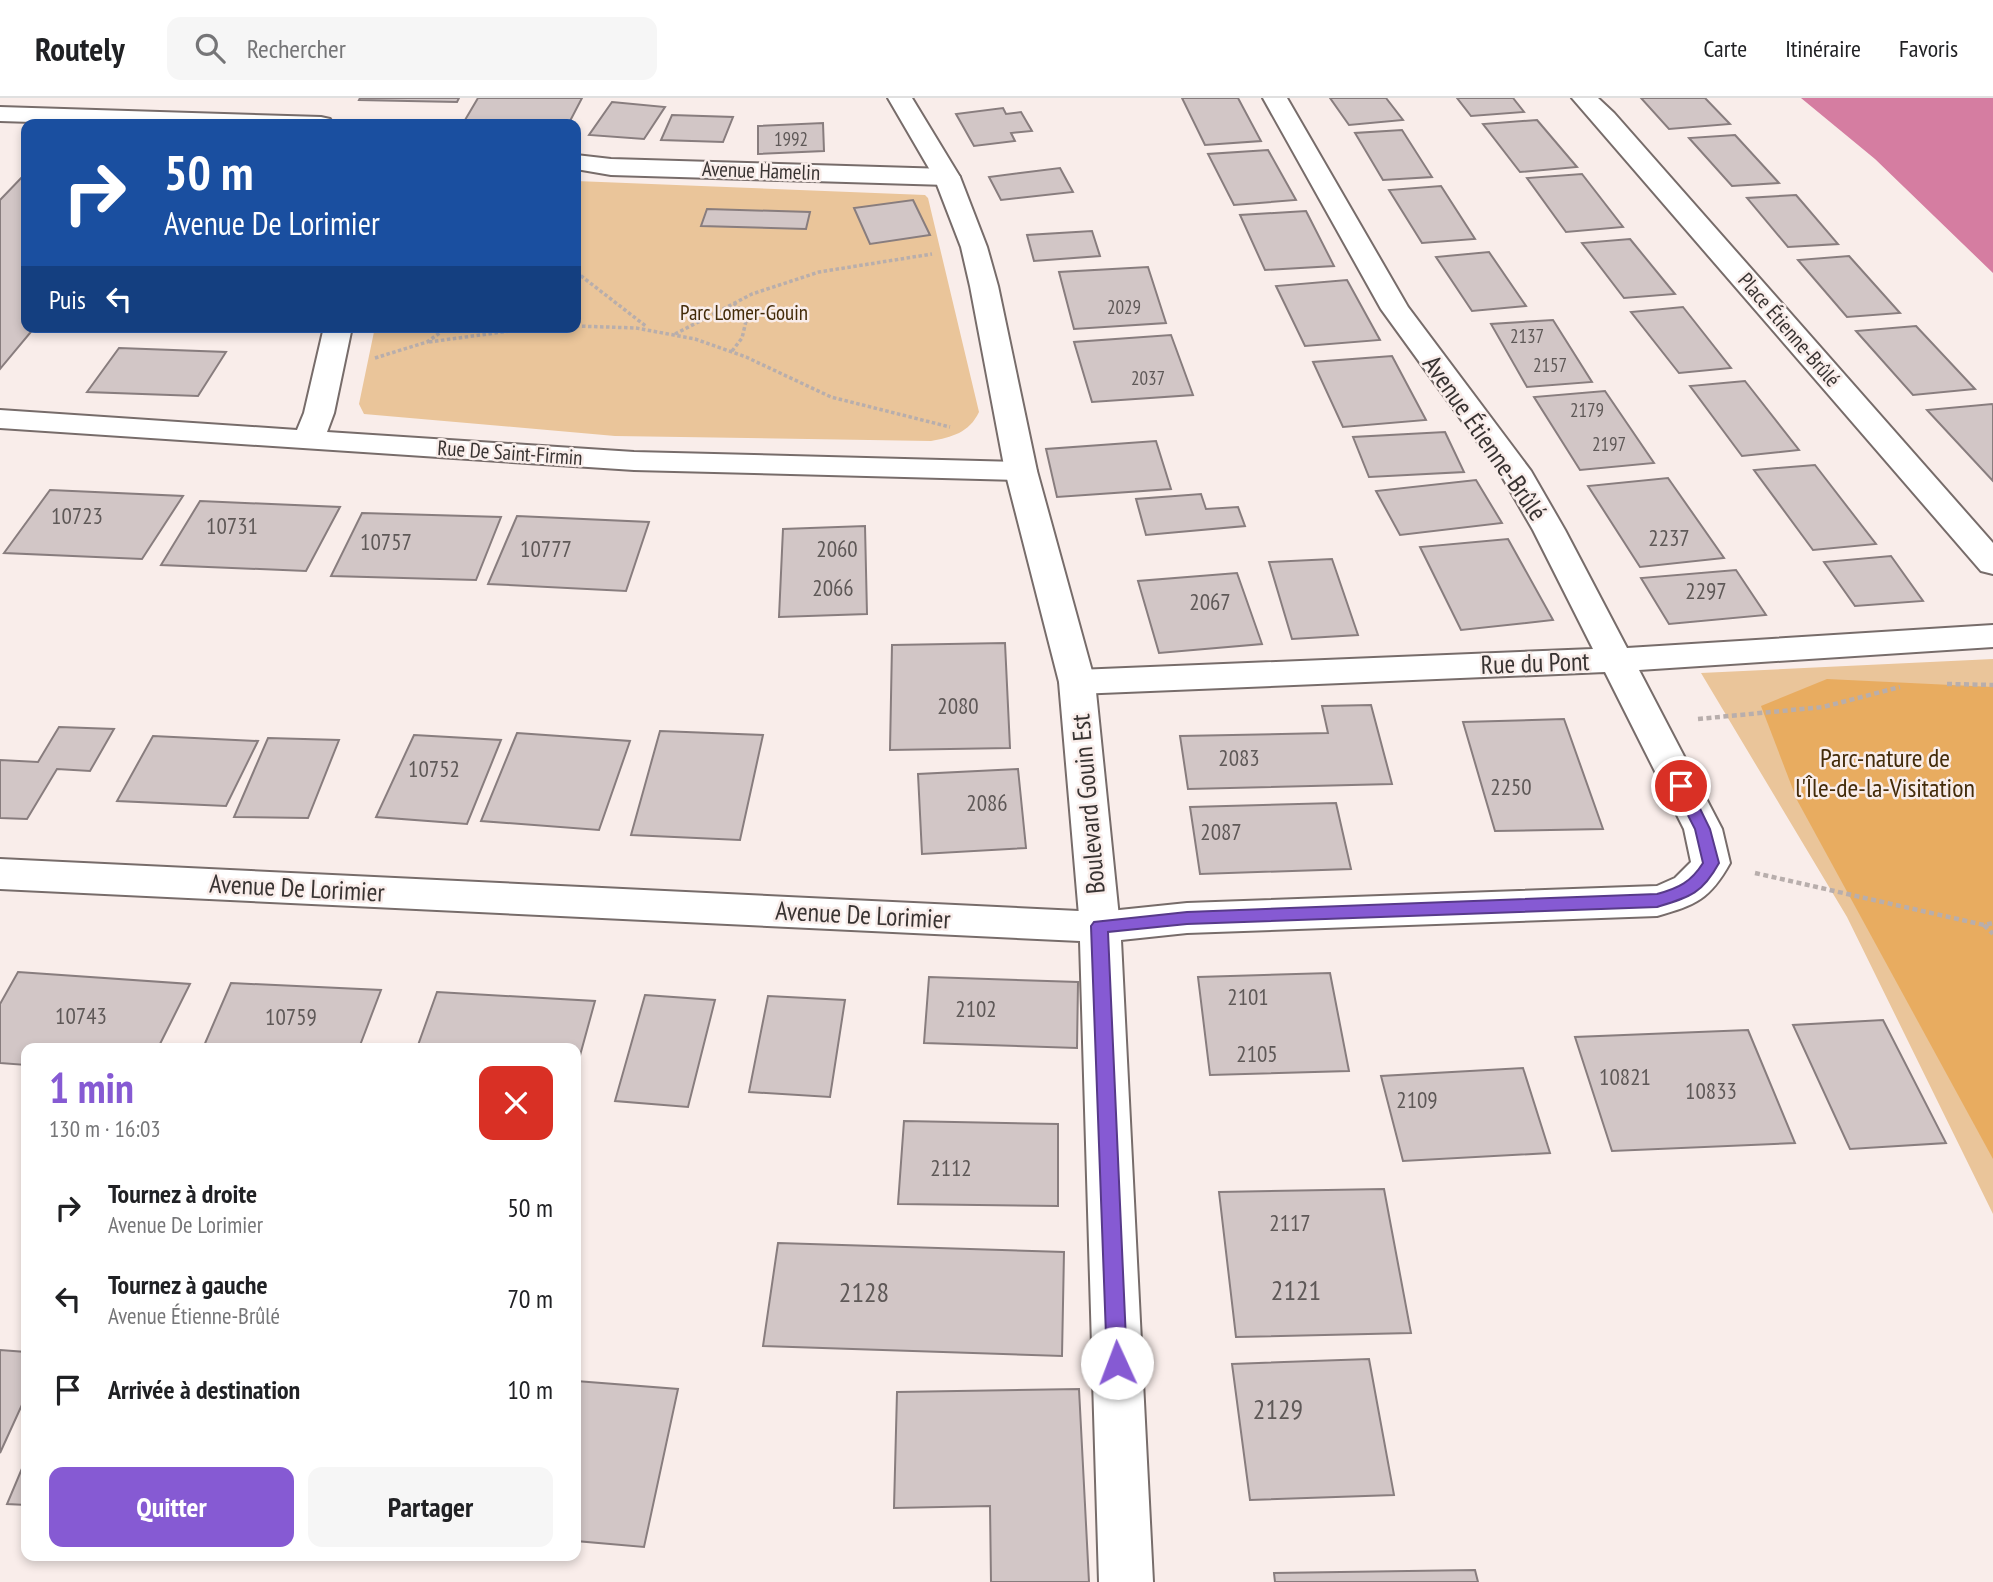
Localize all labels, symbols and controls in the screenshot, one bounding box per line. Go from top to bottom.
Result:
search box [167,17,657,80]
text: Routely [35,27,125,70]
icon: search [191,29,229,67]
text: Rechercher [247,32,346,65]
text: Carte [1703,33,1747,64]
text: Itinéraire [1785,33,1861,64]
text: Favoris [1899,33,1958,64]
house number: 1992 [774,127,808,151]
text: 50 m [164,140,253,204]
icon: right [49,147,140,238]
street label: Avenue Hamelin [701,155,821,186]
text: Avenue De Lorimier [164,202,380,244]
street label: Place Étienne-Brûlé [1732,267,1846,392]
icon: left [100,280,138,318]
text: Puis [49,283,86,316]
house number: 2029 [1107,295,1141,319]
park label: Parc Lomer-Gouin [680,299,808,326]
house number: 2137 [1510,324,1544,348]
street label: Avenue Étienne-Brûlé [1416,349,1555,527]
house number: 2157 [1533,353,1567,377]
house number: 2037 [1131,366,1165,390]
house number: 2179 [1570,398,1604,422]
house number: 2197 [1592,432,1626,456]
street label: Rue De Saint-Firmin [437,434,584,471]
house number: 10723 [51,501,103,530]
house number: 10731 [206,511,258,540]
house number: 2237 [1648,523,1690,552]
house number: 10757 [360,527,412,556]
house number: 10777 [520,534,572,563]
house number: 2060 [816,534,858,563]
house number: 2066 [812,573,854,602]
house number: 2297 [1685,576,1727,605]
house number: 2067 [1189,587,1231,616]
street label: Rue du Pont [1480,644,1590,681]
house number: 2080 [937,691,979,720]
street label: Boulevard Gouin Est [1063,713,1112,895]
park label: Parc-nature de l'Île-de-la-Visitation [1795,741,1975,804]
house number: 2083 [1218,743,1260,772]
house number: 10752 [408,754,460,783]
pin [1651,756,1711,816]
icon: arrive [1662,767,1700,805]
house number: 2250 [1490,772,1532,801]
house number: 2086 [966,788,1008,817]
house number: 2087 [1200,817,1242,846]
street label: Avenue De Lorimier [209,866,385,909]
street label: Avenue De Lorimier [775,893,951,936]
house number: 2101 [1227,982,1269,1011]
house number: 2102 [955,994,997,1023]
house number: 10743 [55,1001,107,1030]
house number: 10759 [265,1002,317,1031]
house number: 2105 [1236,1039,1278,1068]
text: 1 min [49,1060,134,1115]
house number: 10821 [1599,1062,1651,1091]
button: close [479,1066,553,1140]
house number: 10833 [1685,1076,1737,1105]
house number: 2109 [1396,1085,1438,1114]
text: 130 m · 16:03 [49,1114,161,1143]
house number: 2112 [930,1153,972,1182]
text: Tournez à droite [108,1177,257,1210]
icon: right [49,1189,87,1227]
text: 50 m [507,1191,553,1224]
house number: 2117 [1269,1208,1311,1237]
text: Avenue De Lorimier [108,1210,263,1239]
text: Tournez à gauche [108,1268,268,1301]
house number: 2121 [1271,1271,1321,1308]
house number: 2128 [839,1273,889,1310]
icon: left [49,1280,87,1318]
text: 70 m [507,1282,553,1315]
text: Avenue Étienne-Brûlé [108,1301,280,1330]
position arrow [1080,1326,1154,1400]
icon: arrive [49,1371,87,1409]
text: Arrivée à destination [108,1373,300,1406]
text: 10 m [507,1373,553,1406]
house number: 2129 [1253,1390,1303,1427]
button: Quitter [49,1467,294,1547]
button: Partager [308,1467,553,1547]

